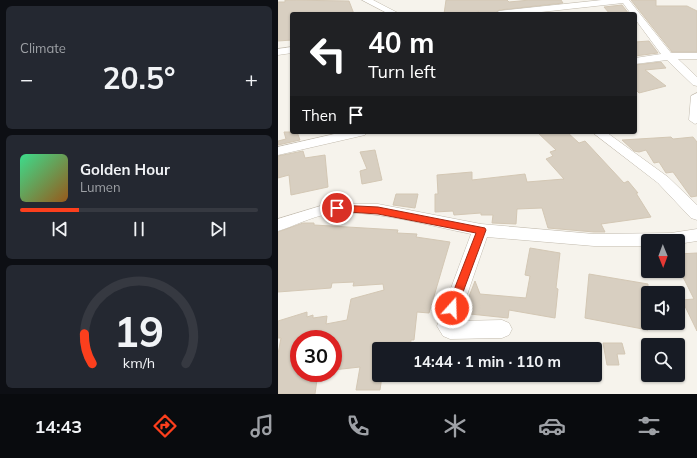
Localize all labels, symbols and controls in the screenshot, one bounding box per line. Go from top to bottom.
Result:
text: 40 m [368,25,434,60]
icon: left [302,28,354,80]
text: Climate [20,40,66,56]
text: 20.5° [103,59,175,97]
text: Turn left [368,60,436,83]
text: − [20,65,33,93]
text: + [245,65,258,93]
icon: arrive [345,104,367,126]
text: Then [302,106,337,125]
text: Golden Hour [80,160,170,179]
text: Lumen [80,179,121,195]
pin [320,191,354,225]
icon: arrive [326,197,348,219]
icon: previous [49,218,71,240]
icon: pause [128,218,150,240]
icon: next [207,218,229,240]
north arrow [641,234,685,278]
map controls [641,234,685,382]
button: sound [641,286,685,330]
position arrow [431,287,473,329]
text: 19 [114,305,164,357]
speed limit sign: 30 [290,330,342,382]
button: search [641,338,685,382]
text: 14:44 · 1 min · 110 m [413,352,561,371]
text: km/h [123,354,155,372]
icon: directions [151,412,179,440]
icon: music [248,412,276,440]
icon: phone [344,412,372,440]
icon: climate [441,412,469,440]
icon: car [538,412,566,440]
icon: filters [635,412,663,440]
text: 14:43 [34,415,82,438]

